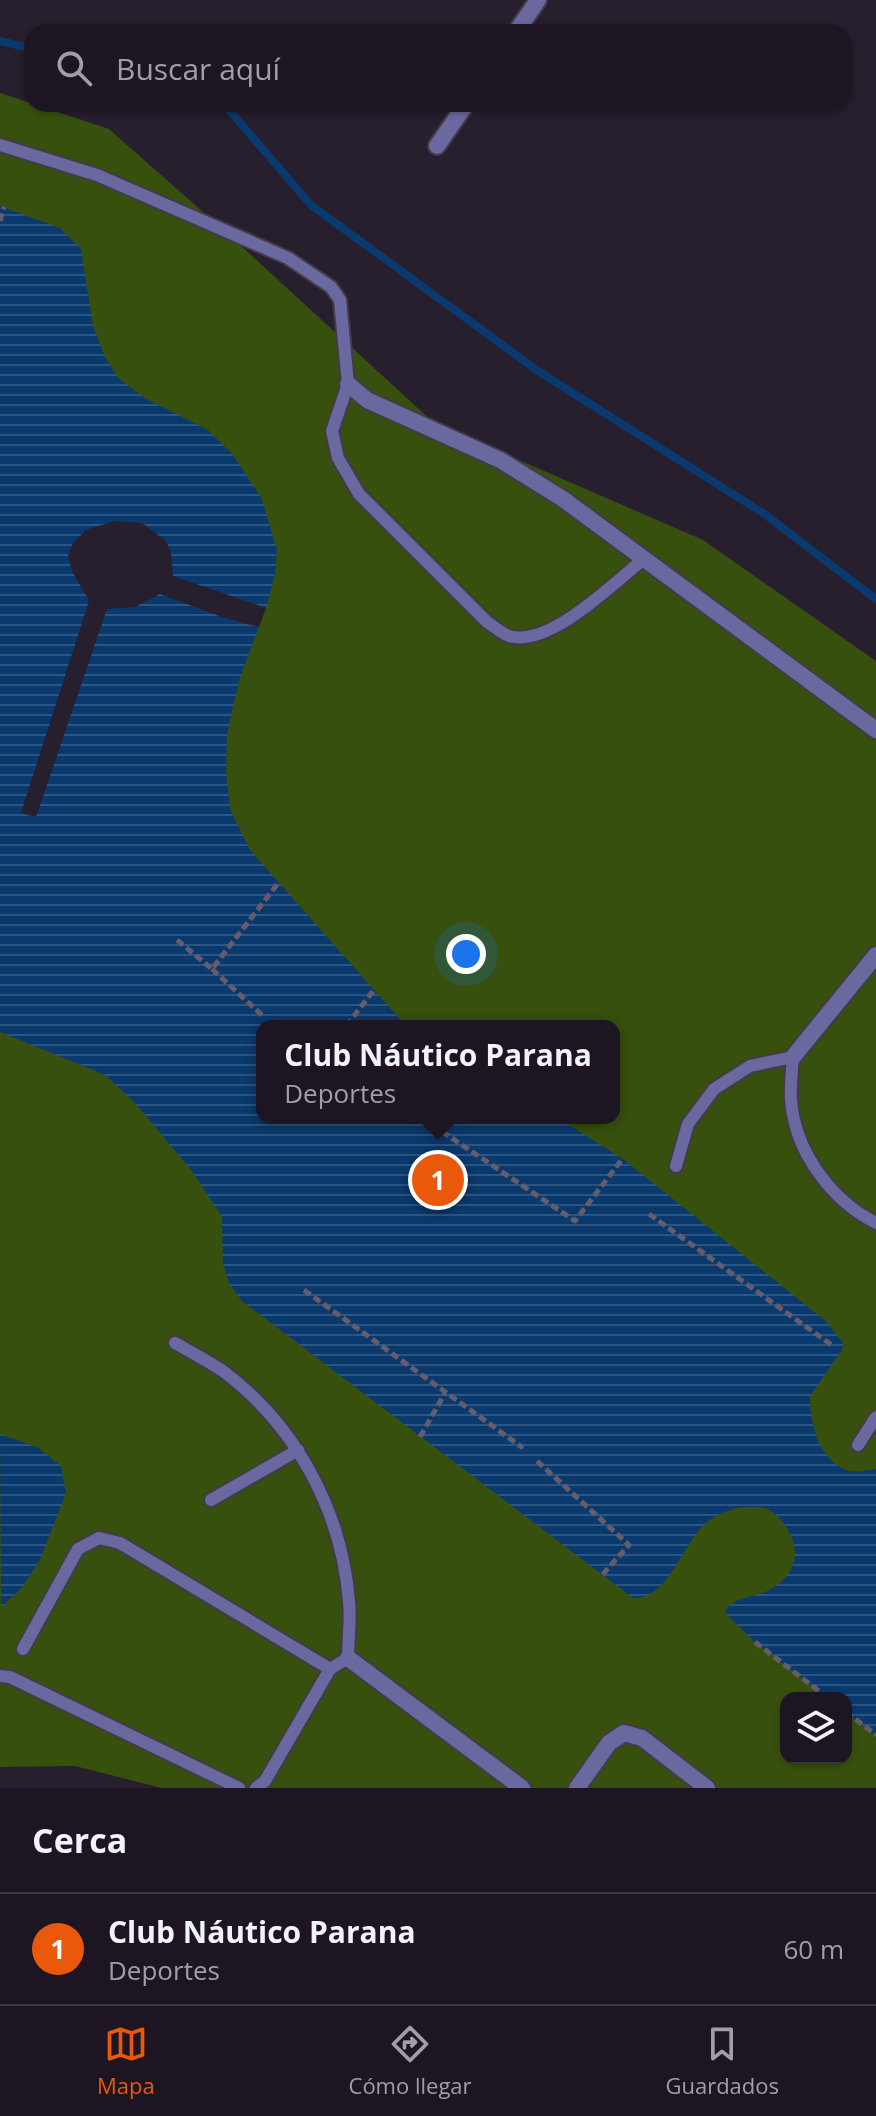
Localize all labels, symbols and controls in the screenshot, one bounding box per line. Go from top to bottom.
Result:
search box [24,24,852,112]
icon: search [52,46,96,90]
text: Buscar aquí [116,48,280,89]
your location [446,934,486,974]
popup [256,1020,620,1124]
text: Club Náutico Parana [284,1034,592,1075]
text: Deportes [284,1075,396,1111]
pin: 1 [412,1150,464,1210]
map controls [780,1692,852,1764]
button: layers [780,1692,852,1764]
text: Cerca [32,1817,127,1863]
text: Club Náutico Parana [108,1911,416,1952]
text: 1 [51,1931,65,1967]
text: 60 m [783,1931,844,1967]
text: Deportes [108,1952,220,1988]
tab: Mapa [97,2022,155,2100]
tab: Cómo llegar [349,2022,472,2100]
tab: Guardados [665,2022,779,2100]

